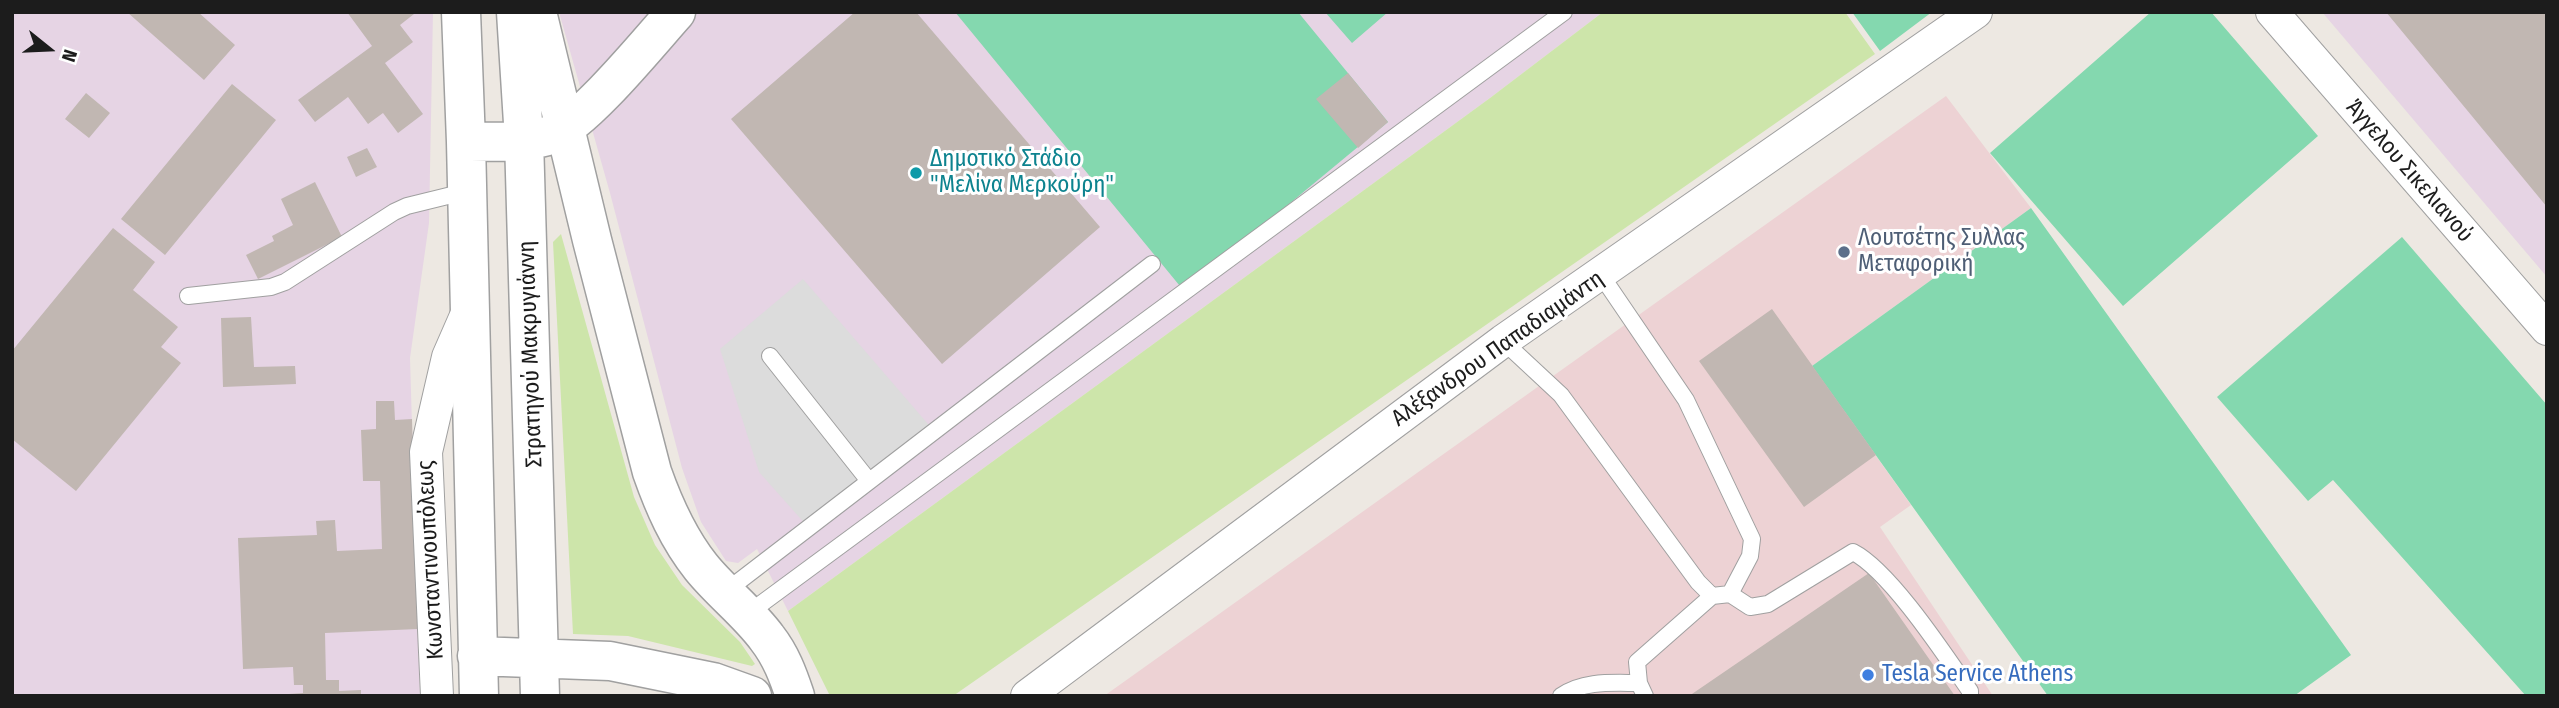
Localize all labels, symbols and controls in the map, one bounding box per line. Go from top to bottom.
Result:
north arrow [14,14,84,84]
text: N [57,47,82,65]
street label: Άγγελου Σικελιανού [2339,94,2479,248]
place label: Δημοτικό Στάδιο "Μελίνα Μερκούρη" [930,146,1114,200]
marker: Δημοτικό Στάδιο "Μελίνα Μερκούρη" [908,165,924,181]
place label: Λουτσέτης Συλλας Μεταφορική [1858,225,2025,279]
street label: Στρατηγού Μακρυγιάννη [513,240,549,468]
marker: Λουτσέτης Συλλας Μεταφορική [1836,244,1852,260]
street label: Αλέξανδρου Παπαδιαμάντη [1387,265,1609,433]
street label: Κωνσταντινουπόλεως [412,460,450,660]
place label: Tesla Service Athens [1882,661,2073,689]
marker: Tesla Service Athens [1860,667,1876,683]

